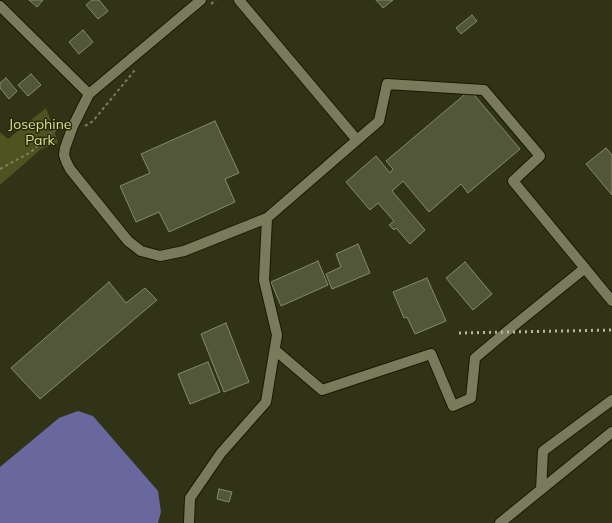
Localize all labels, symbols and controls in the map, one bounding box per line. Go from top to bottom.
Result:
park label: Josephine Park [9,117,71,150]

